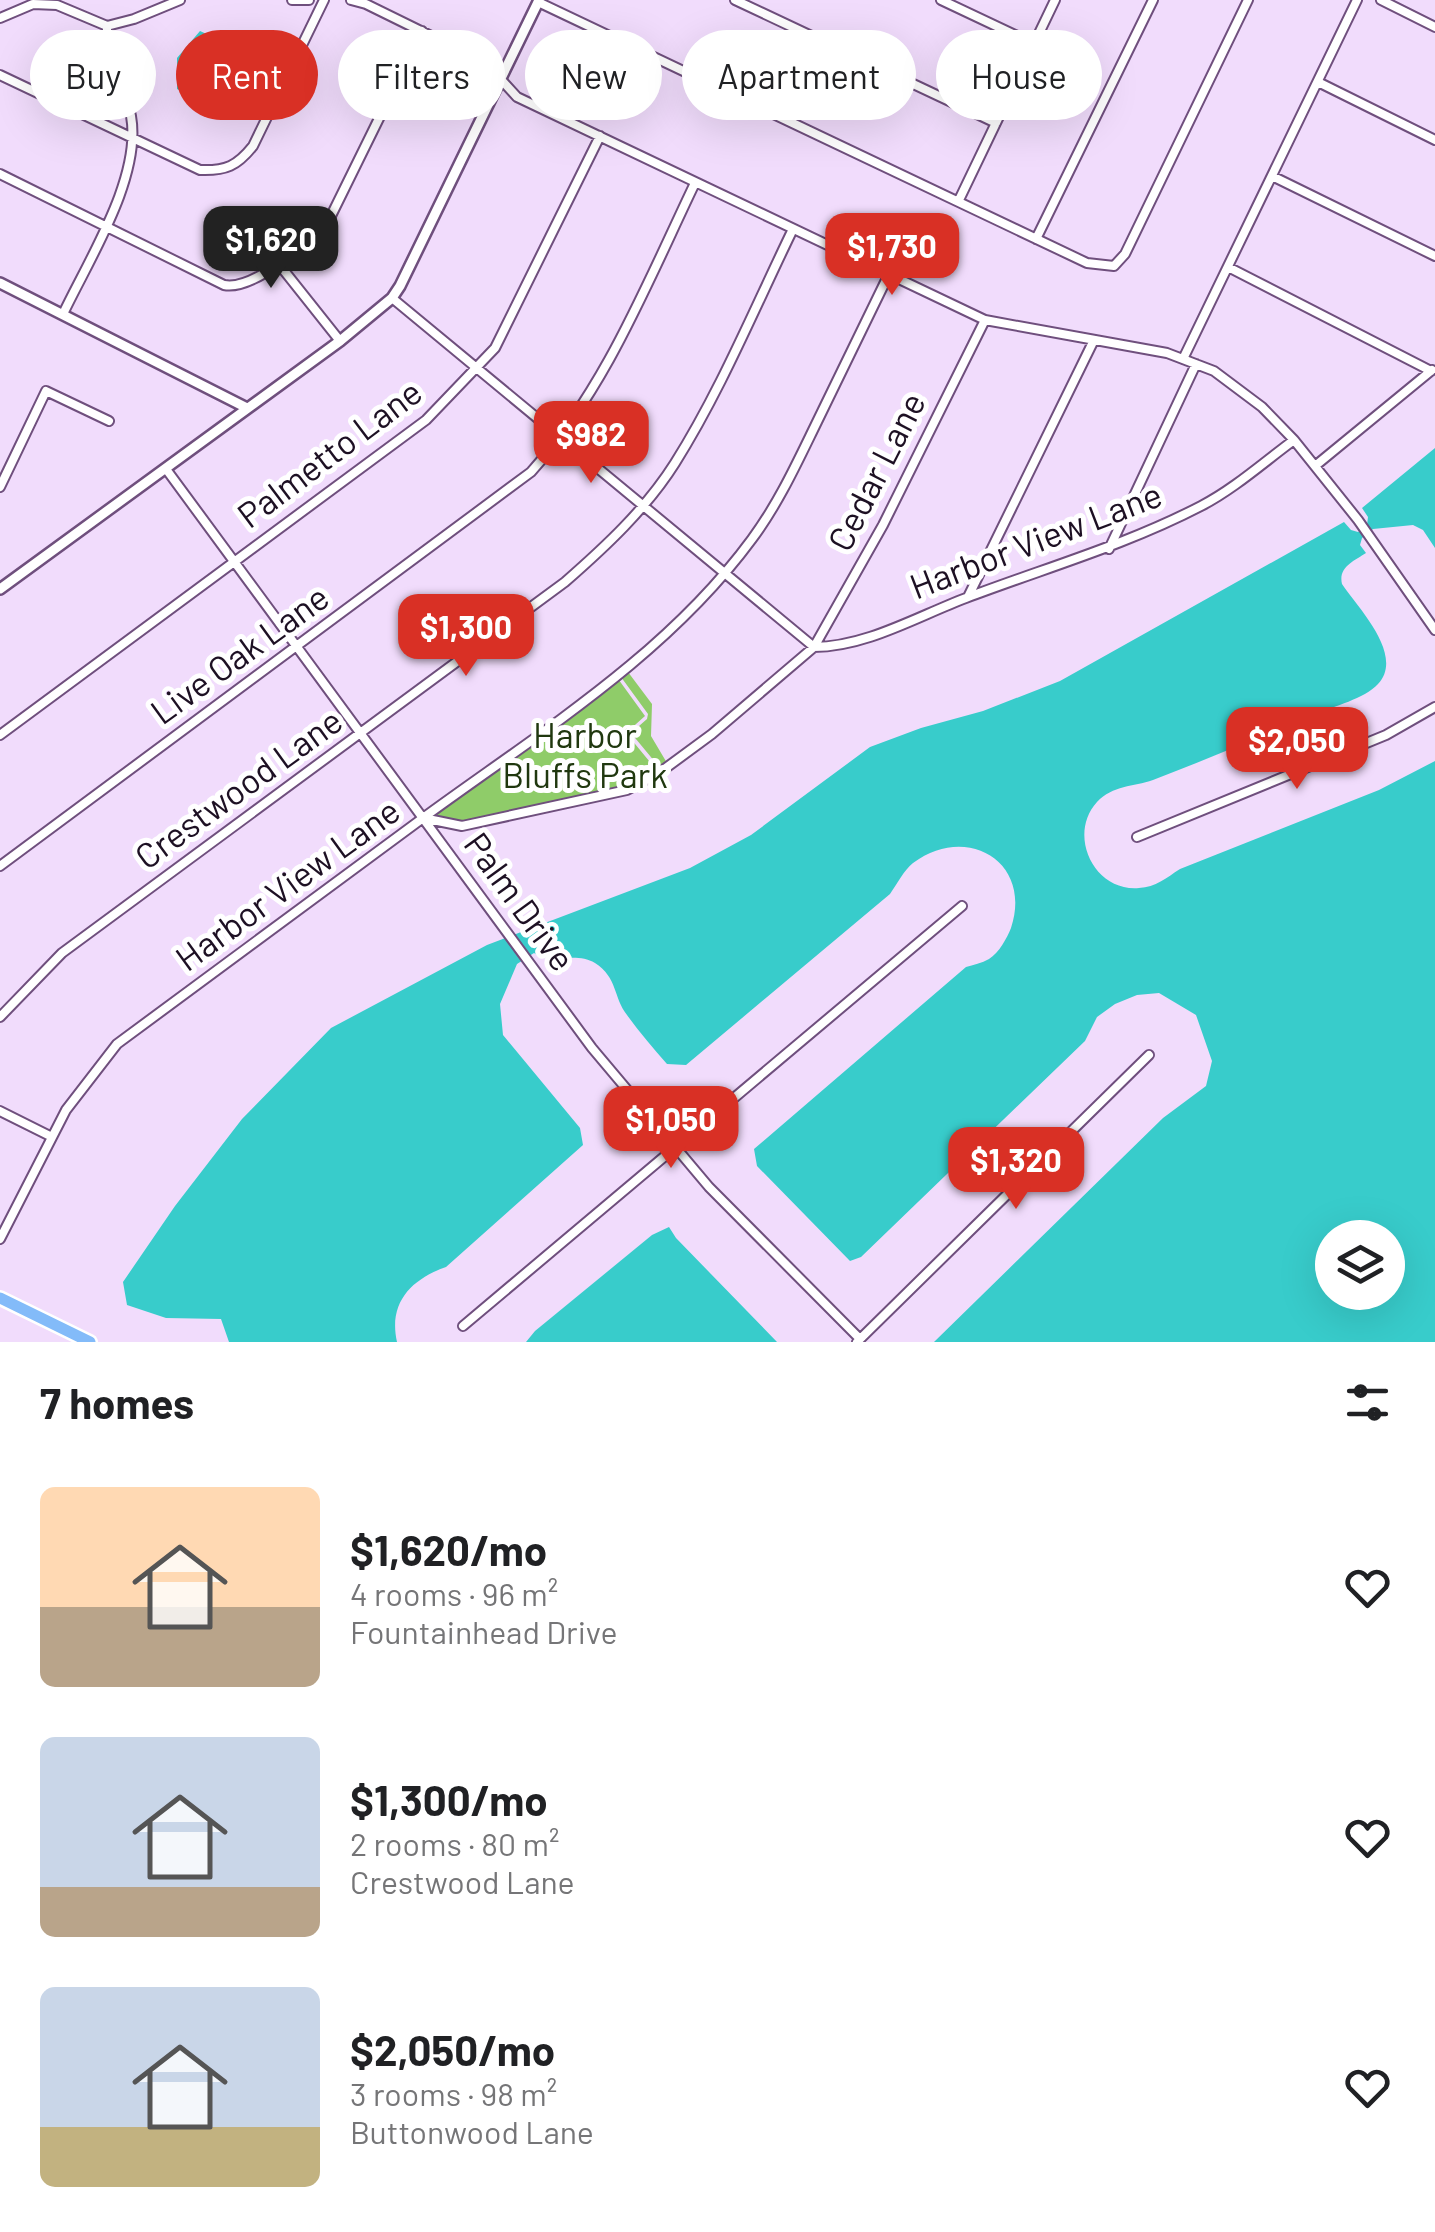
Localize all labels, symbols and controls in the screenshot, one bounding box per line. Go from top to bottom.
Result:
chip: Buy [30,30,156,120]
chip: Rent [176,30,318,120]
chip: Filters [338,30,505,120]
chip: New [525,30,662,120]
chip: Apartment [682,30,916,120]
chip: House [936,30,1102,120]
pin: $1,620 [190,206,352,291]
pin: $1,730 [811,213,973,298]
text: $1,620 [225,219,317,257]
text: $1,730 [847,226,937,264]
street label: Palmetto Lane [228,370,429,535]
street label: Cedar Lane [818,385,933,557]
pin: $982 [532,401,650,486]
text: $982 [556,414,626,452]
street label: Harbor View Lane [903,472,1167,606]
street label: Live Oak Lane [142,575,336,732]
pin: $1,300 [385,594,547,679]
text: $1,300 [420,607,512,645]
street label: Crestwood Lane [126,698,350,877]
pin: $2,050 [1216,707,1378,792]
park label: Harbor Bluffs Park [502,713,668,795]
text: $2,050 [1248,720,1346,758]
street label: Harbor View Lane [167,788,407,979]
street label: Palm Drive [456,824,585,978]
pin: $1,050 [590,1086,752,1171]
text: $1,050 [625,1099,717,1137]
pin: $1,320 [935,1127,1097,1212]
text: $1,320 [970,1140,1062,1178]
map controls [1315,1220,1405,1310]
button: layers [1315,1220,1405,1310]
icon: filters [1340,1375,1395,1430]
text: 7 homes [40,1377,194,1427]
text: $1,620/mo [350,1524,547,1574]
icon: home [120,1527,240,1647]
icon: heart [1340,1560,1395,1615]
text: 4 rooms · 96 m² [350,1574,558,1612]
text: Fountainhead Drive [350,1612,618,1650]
text: $1,300/mo [350,1774,548,1824]
icon: home [120,1777,240,1897]
icon: heart [1340,1810,1395,1865]
text: 2 rooms · 80 m² [350,1824,559,1862]
text: Crestwood Lane [350,1862,575,1900]
text: $2,050/mo [350,2024,555,2074]
icon: home [120,2027,240,2147]
icon: heart [1340,2060,1395,2115]
text: 3 rooms · 98 m² [350,2074,557,2112]
text: Buttonwood Lane [350,2112,594,2150]

